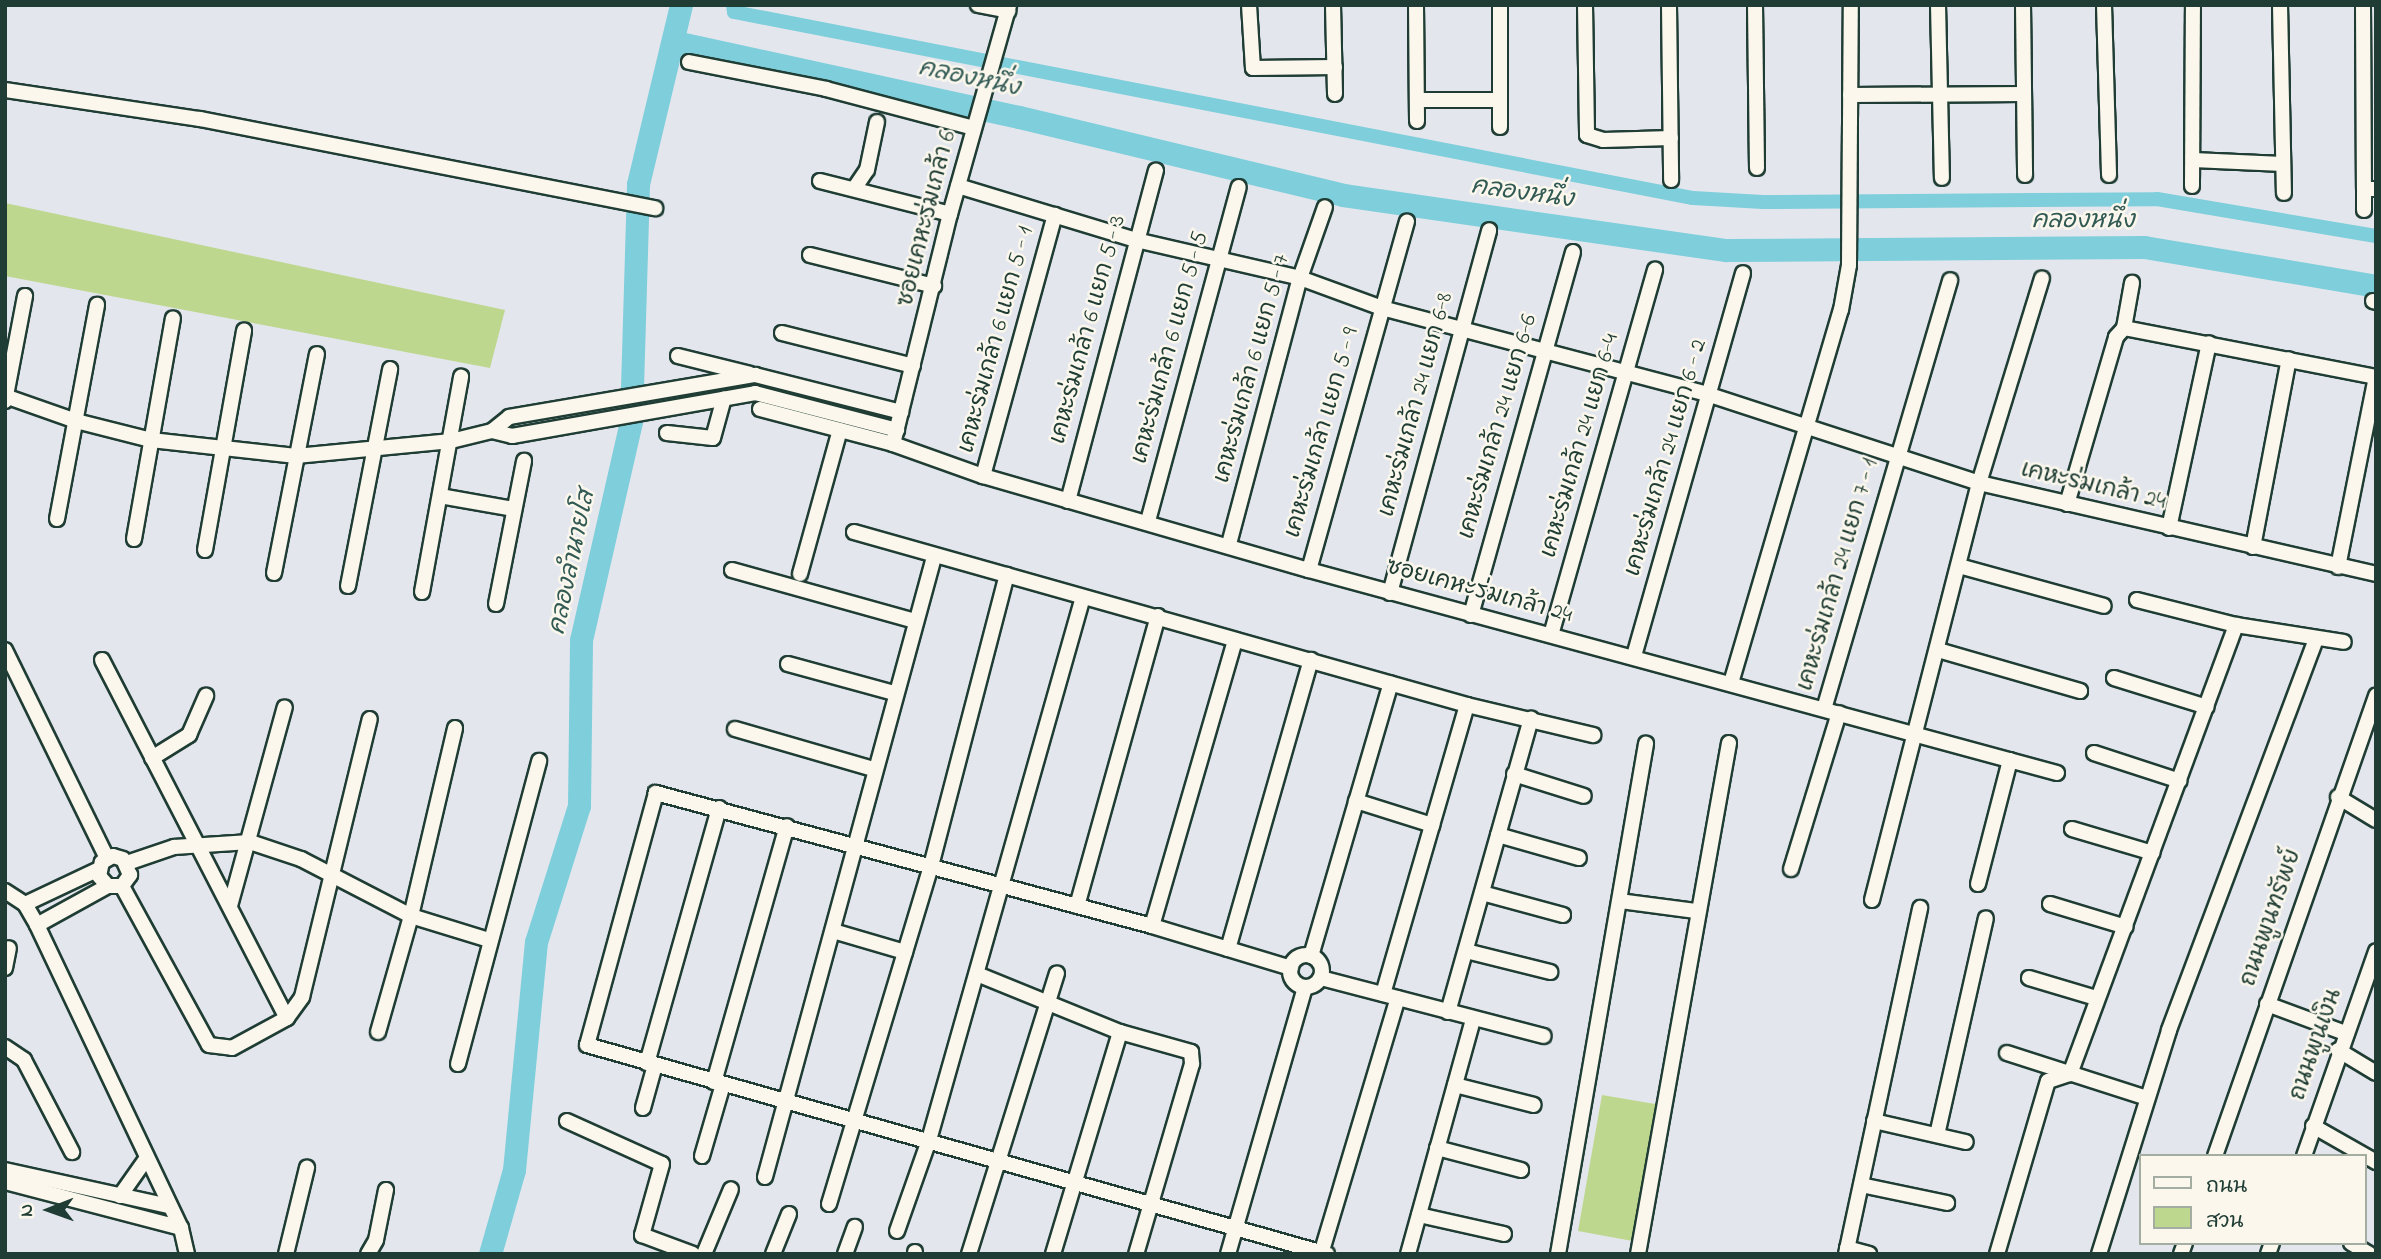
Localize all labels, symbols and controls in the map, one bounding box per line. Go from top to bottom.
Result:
water label: คลองหนึ่ง [916,54,1022,104]
street label: ซอยเคหะร่มเกล้า 6 [893,128,963,310]
water label: คลองหนึ่ง [1469,173,1575,215]
water label: คลองหนึ่ง [2032,208,2134,236]
street label: เคหะร่มเกล้า 6 แยก 5 - 3 [1045,213,1133,447]
street label: เคหะร่มเกล้า 6 แยก 5 - 1 [953,224,1041,456]
street label: เคหะร่มเกล้า 6 แยก 5 - 5 [1127,229,1215,467]
street label: เคหะร่มเกล้า 6 แยก 5 - 7 [1209,252,1297,486]
street label: เคหะร่มเกล้า 24 แยก 6-8 [1374,290,1460,520]
street label: เคหะร่มเกล้า 24 แยก 6-6 [1454,311,1544,543]
street label: เคหะร่มเกล้า แยก 5 - 9 [1280,325,1366,541]
street label: เคหะร่มเกล้า 24 แยก 6-4 [1536,331,1626,561]
street label: เคหะร่มเกล้า 24 แยก 6 - 2 [1620,336,1714,580]
street label: เคหะร่มเกล้า 24 แยก 7 - 1 [1793,456,1885,694]
street label: เคหะร่มเกล้า 24 [2018,457,2168,517]
water label: คลองลำนายโส [544,489,602,637]
street label: ซอยเคหะร่มเกล้า 24 [1383,554,1575,630]
street label: ถนนพูนทรัพย์ [2236,846,2308,990]
street label: ถนนพูนเงิน [2285,986,2349,1104]
legend [2140,1154,2367,1245]
text: ถนน [2206,1172,2247,1202]
north arrow [14,1175,84,1245]
text: N [14,1204,41,1217]
text: สวน [2206,1207,2243,1237]

